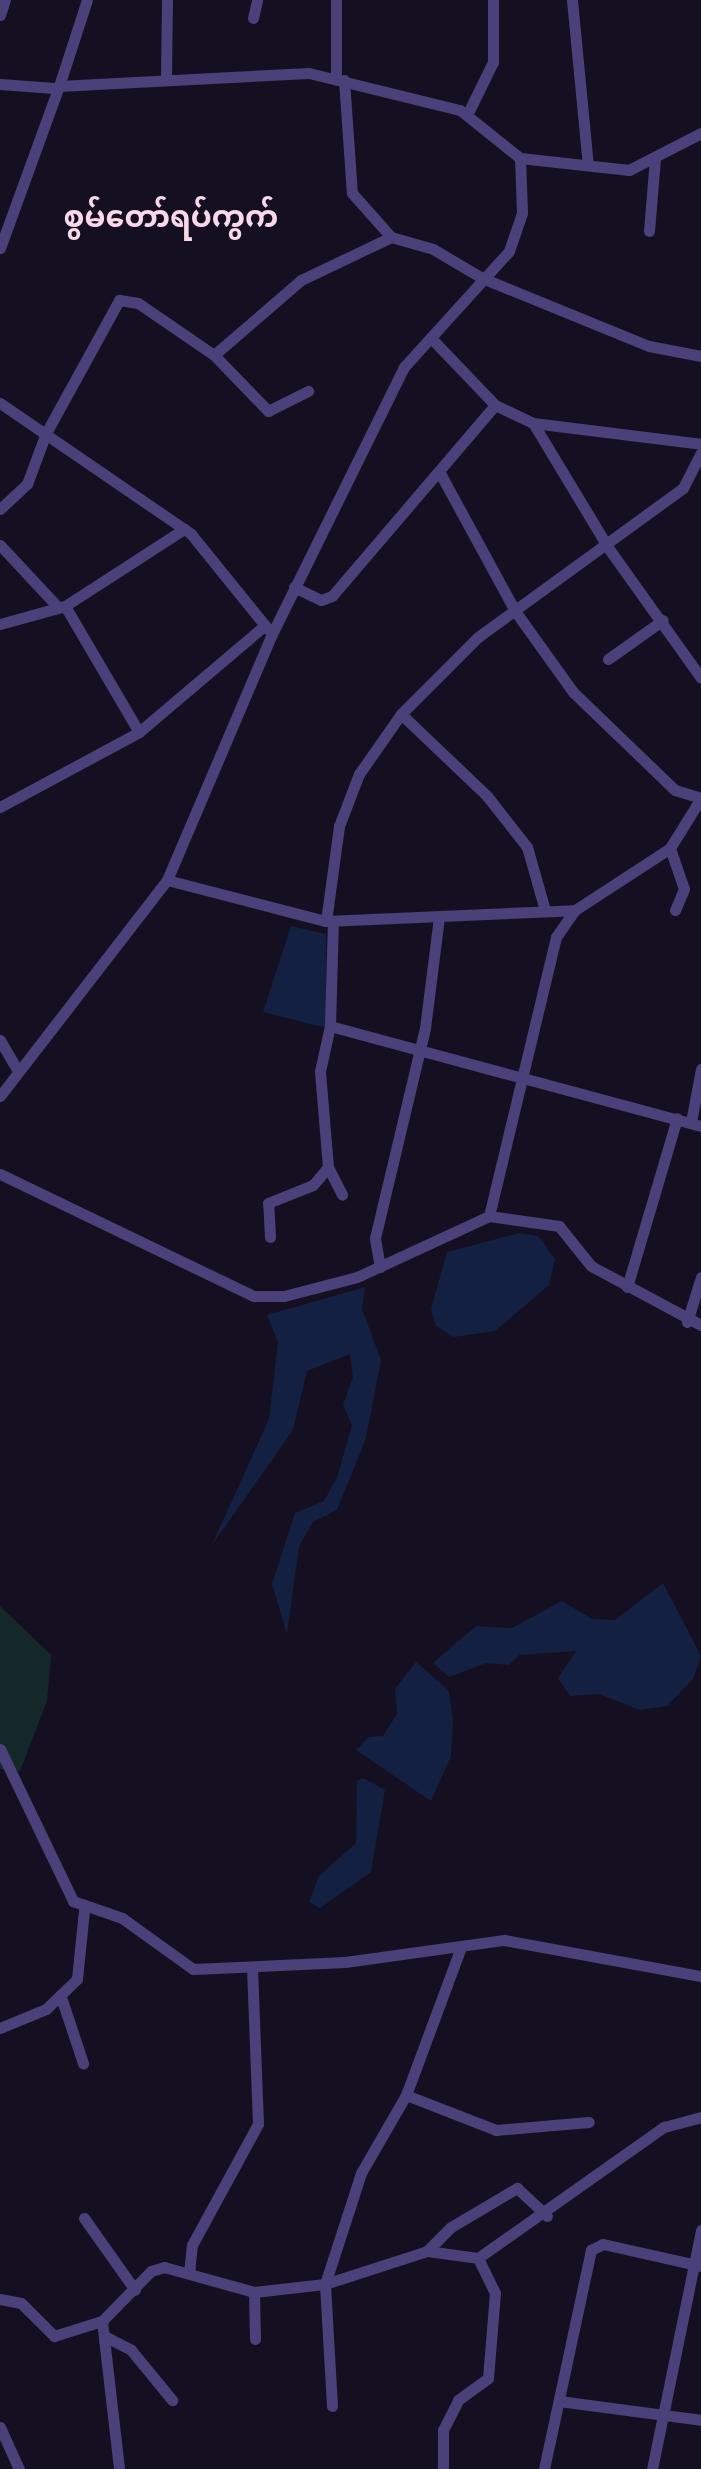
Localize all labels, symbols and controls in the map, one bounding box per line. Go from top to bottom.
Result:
district label: စွမ်တော်ရပ်ကွက် [64,199,278,235]

